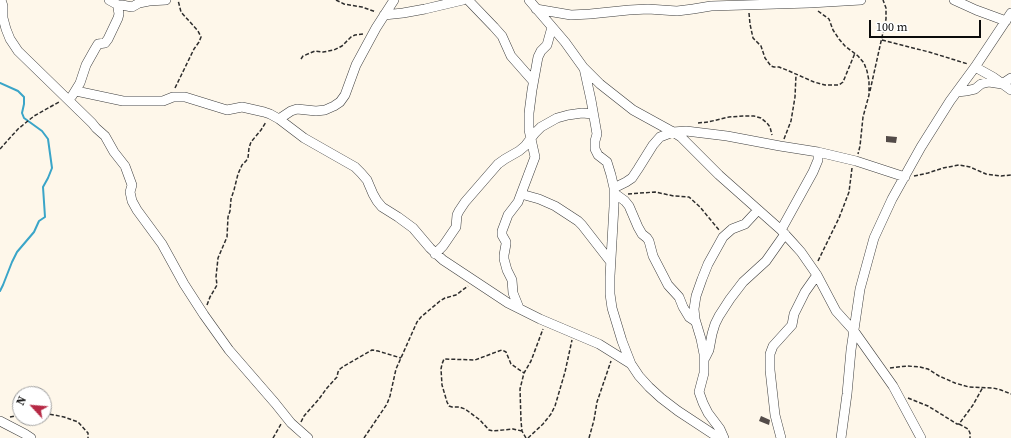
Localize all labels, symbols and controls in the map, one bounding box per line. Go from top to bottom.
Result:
scale bar [871,12,983,38]
text: 100 m [876,19,908,35]
north arrow [12,386,52,426]
text: N [13,394,30,408]

